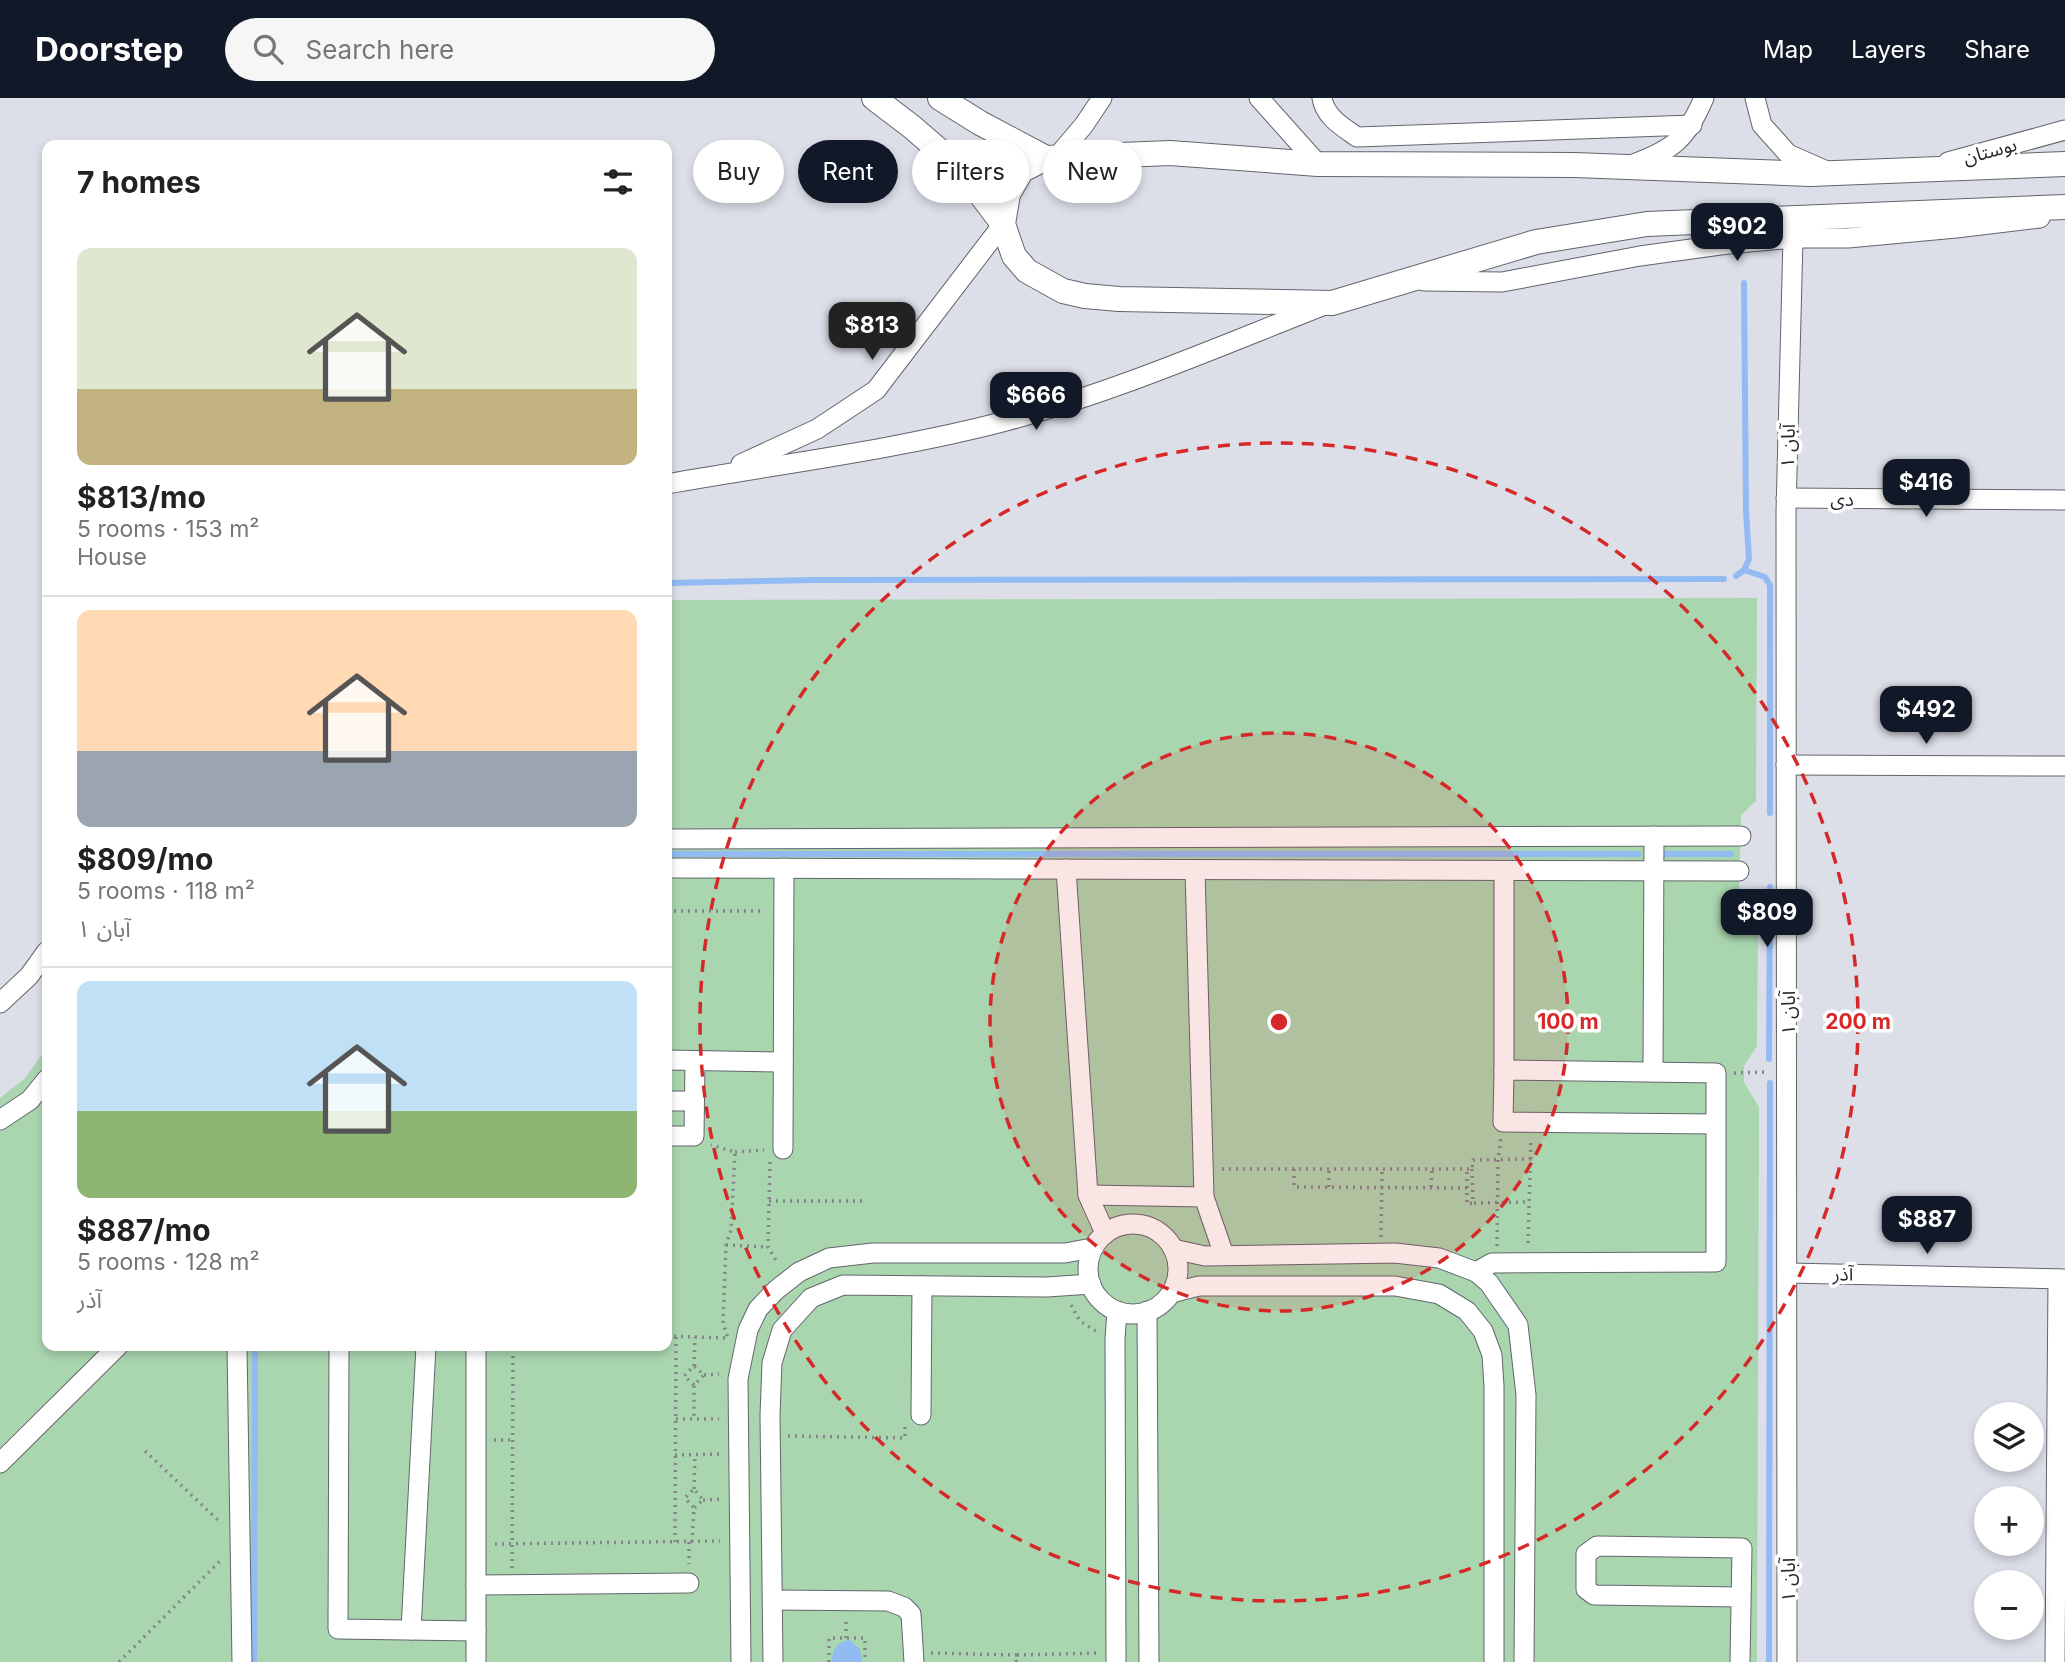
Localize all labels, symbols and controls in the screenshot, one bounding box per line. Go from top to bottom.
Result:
search box [225,18,715,81]
text: Doorstep [35,29,183,69]
icon: search [249,30,287,68]
text: Search here [305,34,454,65]
text: Map [1763,35,1813,64]
text: Layers [1851,35,1926,64]
text: Share [1964,35,2030,64]
street label: بوستان [1961,133,2019,169]
chip: Buy [693,140,784,203]
chip: Rent [798,140,898,203]
chip: Filters [912,140,1029,203]
chip: New [1043,140,1142,203]
icon: filters [599,163,637,201]
text: 7 homes [77,164,201,200]
pin: $902 [1696,204,1778,263]
text: $902 [1707,212,1767,240]
icon: home [294,294,420,420]
pin: $813 [831,302,913,362]
text: $813 [845,311,899,339]
pin: $666 [995,372,1077,432]
text: $666 [1006,381,1066,409]
street label: آبان ۱ [1776,422,1800,468]
pin: $416 [1885,460,1967,519]
text: $416 [1899,468,1953,496]
text: $813/mo [77,479,206,515]
street label: دی [1830,488,1854,511]
text: 5 rooms · 153 m² [77,515,259,543]
text: House [77,543,147,571]
icon: home [294,655,420,781]
pin: $492 [1885,686,1967,746]
text: $492 [1896,695,1956,723]
text: $809/mo [77,841,213,877]
text: 5 rooms · 118 m² [77,877,255,905]
pin: $809 [1726,890,1808,949]
text: $809 [1737,898,1797,926]
text: آبان ۱ [77,915,131,943]
street label: آبان ۱ [1777,989,1800,1035]
text: 100 m [1537,1009,1599,1034]
text: 200 m [1825,1009,1891,1034]
centre of rings [1267,1010,1291,1034]
icon: home [294,1026,420,1152]
pin: $887 [1886,1196,1968,1256]
text: $887 [1898,1205,1956,1233]
text: $887/mo [77,1212,211,1248]
text: 5 rooms · 128 m² [77,1248,260,1276]
street label: آذر [1832,1262,1855,1286]
text: آذر [77,1286,102,1314]
map controls [1974,1402,2044,1640]
button: layers [1974,1402,2044,1472]
button: + [1974,1486,2044,1556]
street label: آبان ۱ [1777,1556,1800,1602]
button: − [1974,1570,2044,1640]

